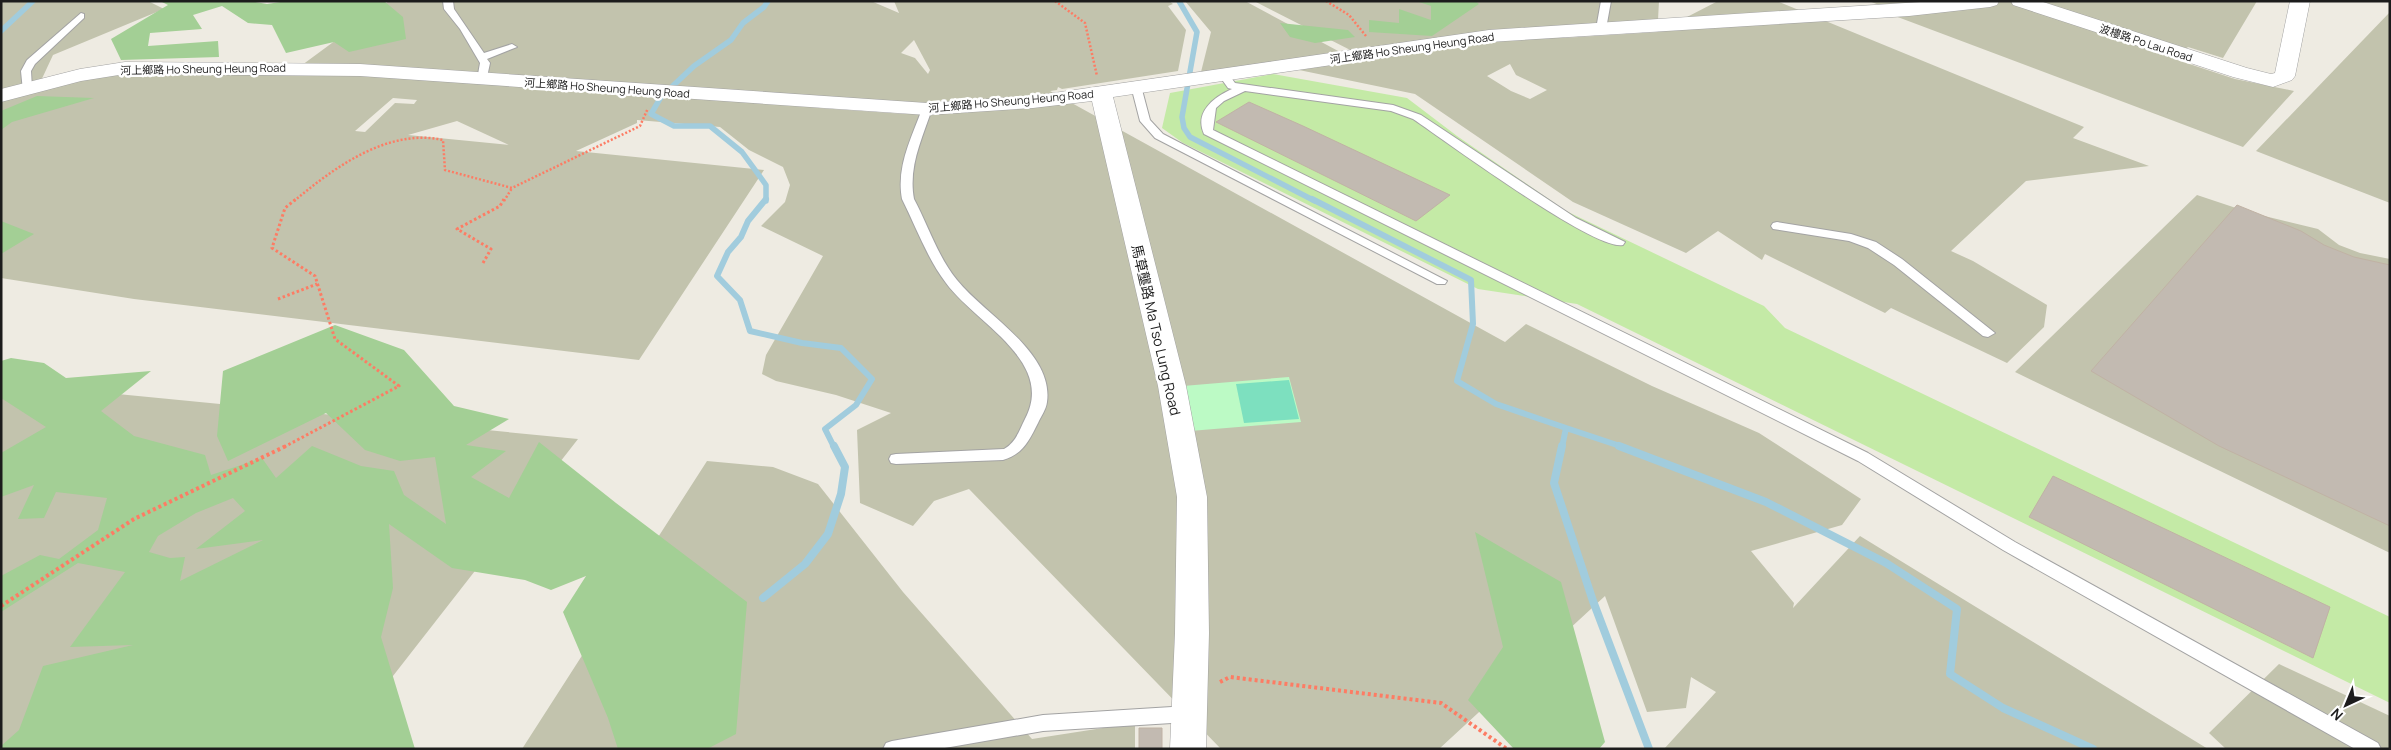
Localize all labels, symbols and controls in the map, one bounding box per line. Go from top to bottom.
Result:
street label: 波樓路 Po Lau Road [2098,20,2195,65]
street label: 河上鄉路 Ho Sheung Heung Road [1329,29,1495,66]
street label: 河上鄉路 Ho Sheung Heung Road [120,60,286,77]
street label: 河上鄉路 Ho Sheung Heung Road [524,74,690,101]
street label: 河上鄉路 Ho Sheung Heung Road [928,86,1094,115]
street label: 馬草壟路 Ma Tso Lung Road [1128,242,1185,417]
north arrow [2321,680,2371,730]
text: N [2326,704,2347,725]

